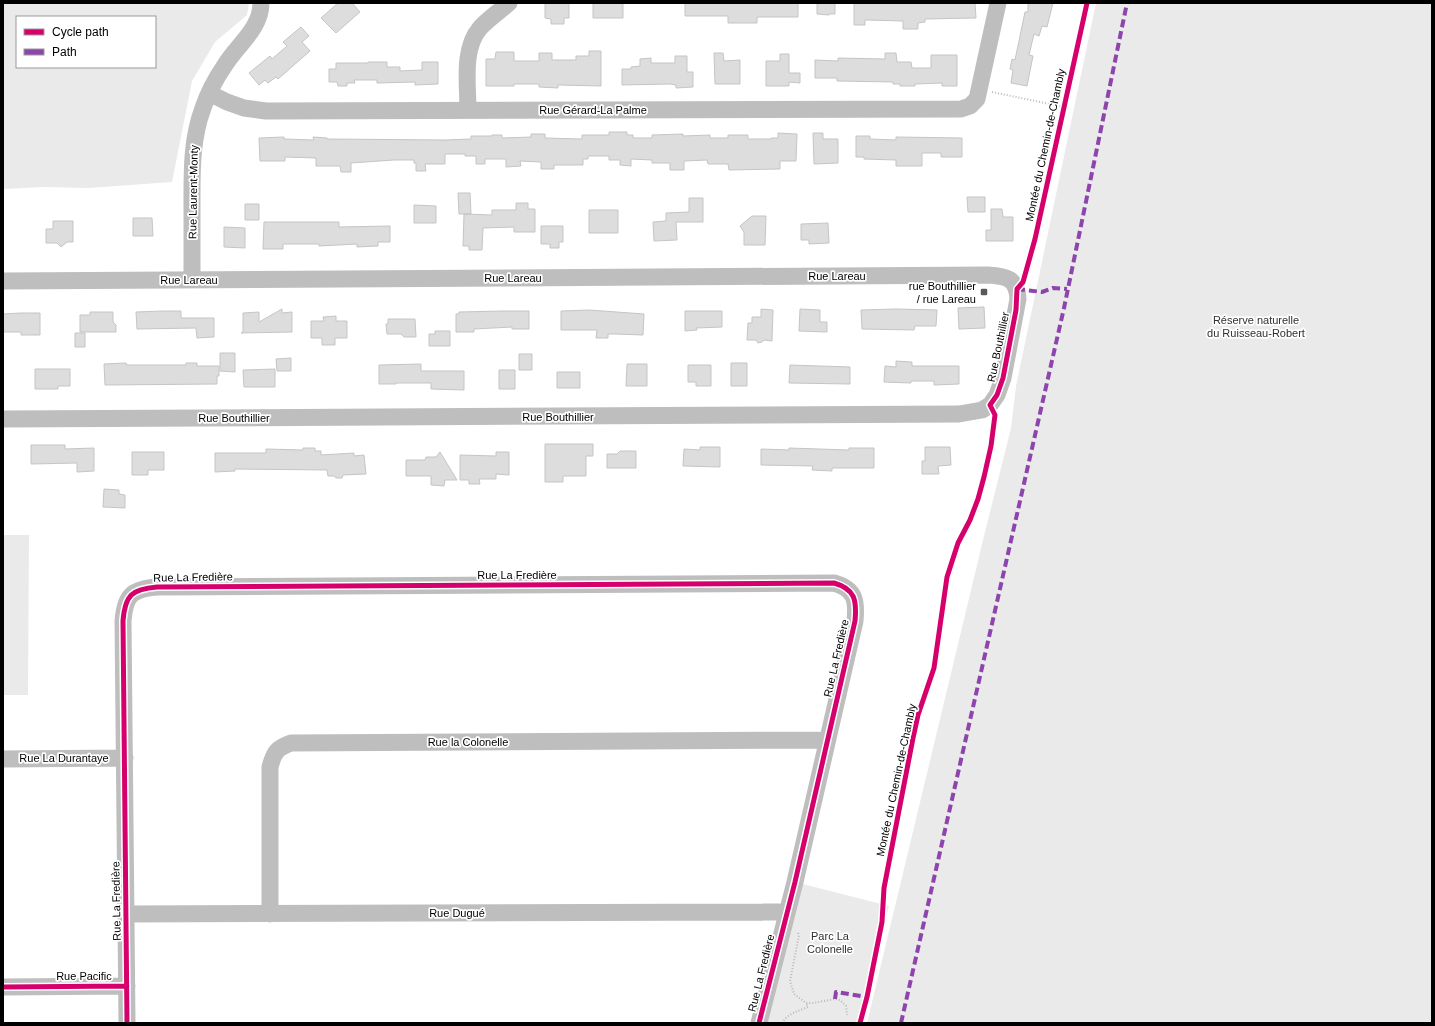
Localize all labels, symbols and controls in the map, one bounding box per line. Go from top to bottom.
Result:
legend [16,16,156,68]
text: Cycle path [52,25,109,39]
text: Path [52,45,77,59]
street label: Montée du Chemin-de-Chambly [1023,67,1067,223]
street label: Rue Gérard-La Palme [539,104,647,116]
street label: Rue Laurent-Monty [186,144,200,239]
street label: Rue Lareau [808,270,866,282]
street label: Rue Lareau [484,272,542,284]
street label: Rue Lareau [160,274,218,286]
place label: rue Bouthillier / rue Lareau [909,280,976,305]
marker: rue Bouthillier / rue Lareau [979,287,989,297]
street label: Rue Bouthillier [985,310,1011,383]
park label: Réserve naturelle du Ruisseau-Robert [1207,314,1305,339]
street label: Rue Bouthillier [522,411,594,423]
street label: Rue Bouthillier [198,412,270,424]
street label: Rue La Fredière [477,569,557,581]
street label: Rue La Fredière [153,570,233,584]
street label: Rue La Fredière [821,618,851,698]
street label: Montée du Chemin-de-Chambly [874,702,918,858]
street label: Rue la Colonelle [428,736,508,748]
street label: Rue La Durantaye [19,752,109,764]
street label: Rue La Fredière [109,861,123,941]
street label: Rue Dugué [429,907,485,919]
park label: Parc La Colonelle [807,930,853,955]
street label: Rue La Fredière [746,933,776,1013]
street label: Rue Pacific [56,970,112,982]

